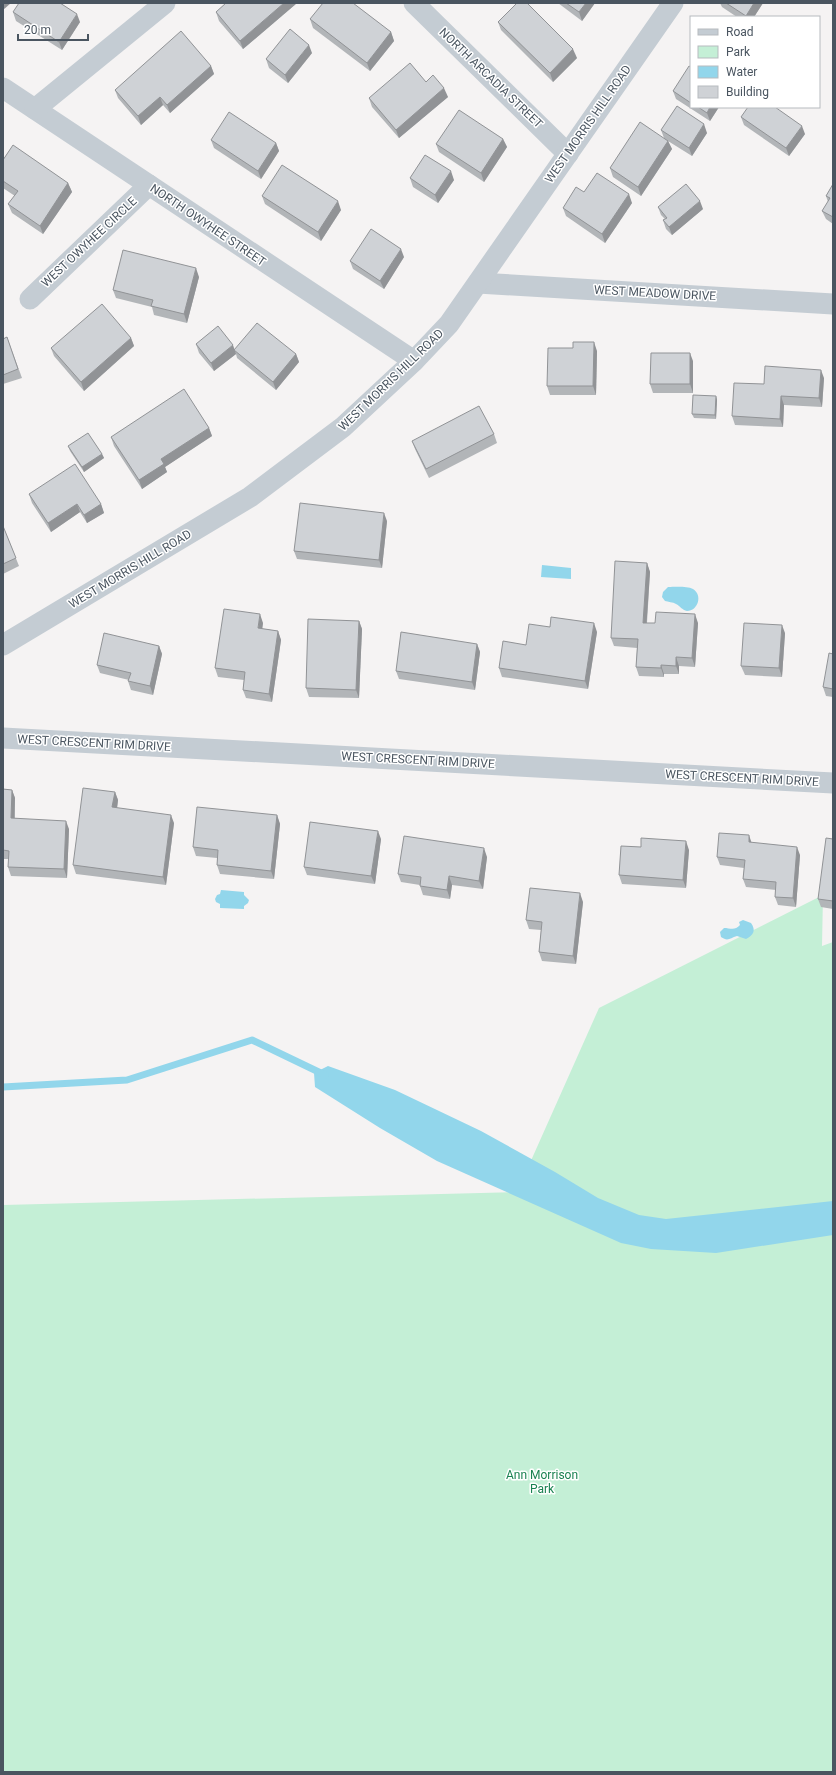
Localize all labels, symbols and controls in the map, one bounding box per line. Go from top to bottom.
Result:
scale bar [18,16,88,42]
legend [690,16,820,108]
text: 20 m [24,23,51,37]
street label: NORTH ARCADIA STREET [437,25,545,131]
text: Road [726,25,754,39]
text: Park [726,45,751,59]
street label: WEST MORRIS HILL ROAD [542,62,634,185]
text: Water [726,65,757,79]
text: Building [726,85,769,99]
street label: NORTH OWYHEE STREET [148,181,268,269]
street label: WEST OWYHEE CIRCLE [38,194,140,290]
street label: WEST MEADOW DRIVE [594,283,717,303]
street label: WEST MORRIS HILL ROAD [336,326,446,434]
street label: WEST MORRIS HILL ROAD [66,527,194,611]
street label: WEST CRESCENT RIM DRIVE [17,732,171,754]
street label: WEST CRESCENT RIM DRIVE [341,749,495,771]
street label: WEST CRESCENT RIM DRIVE [665,767,819,789]
park label: Ann Morrison Park [506,1468,578,1496]

